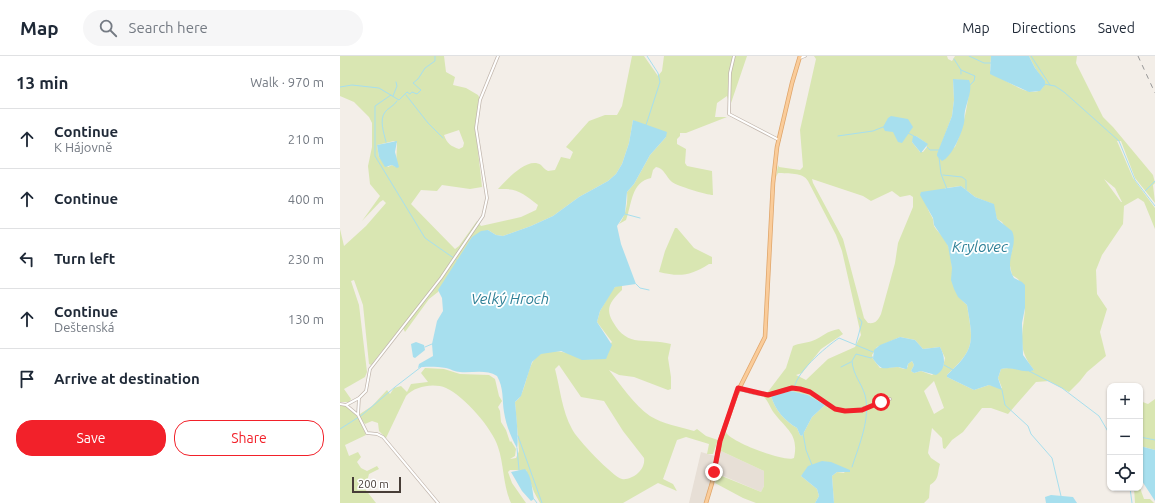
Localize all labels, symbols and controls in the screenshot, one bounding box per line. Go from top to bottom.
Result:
search box [83,10,363,46]
text: Map [20,17,59,39]
icon: search [97,17,119,39]
text: Search here [129,19,208,36]
text: Map [962,20,990,36]
text: Directions [1012,20,1076,36]
text: Saved [1098,20,1135,36]
text: 13 min [16,73,69,92]
text: Walk · 970 m [250,75,324,89]
text: Continue [54,123,118,140]
icon: ahead [16,128,38,150]
text: 210 m [288,132,324,146]
text: K Hájovně [54,140,112,154]
icon: ahead [16,188,38,210]
text: Continue [54,190,118,207]
text: 400 m [288,192,324,206]
water label: Krylovec [952,238,1008,255]
icon: left [16,248,38,270]
text: Turn left [54,250,115,267]
text: 230 m [288,252,324,266]
water label: Velký Hroch [471,290,549,307]
text: Continue [54,303,118,320]
icon: ahead [16,308,38,330]
text: 130 m [288,312,324,326]
text: Deštenská [54,320,115,334]
icon: arrive [16,368,38,390]
text: Arrive at destination [54,370,200,387]
map controls [1107,383,1143,491]
button: + [1107,383,1143,419]
route start [872,393,890,411]
button: − [1107,419,1143,455]
button: Save [16,420,166,456]
button: Share [174,420,324,456]
button: locate [1107,455,1143,491]
route end [705,463,723,481]
scale bar [352,475,401,494]
text: 200 m [358,478,389,490]

